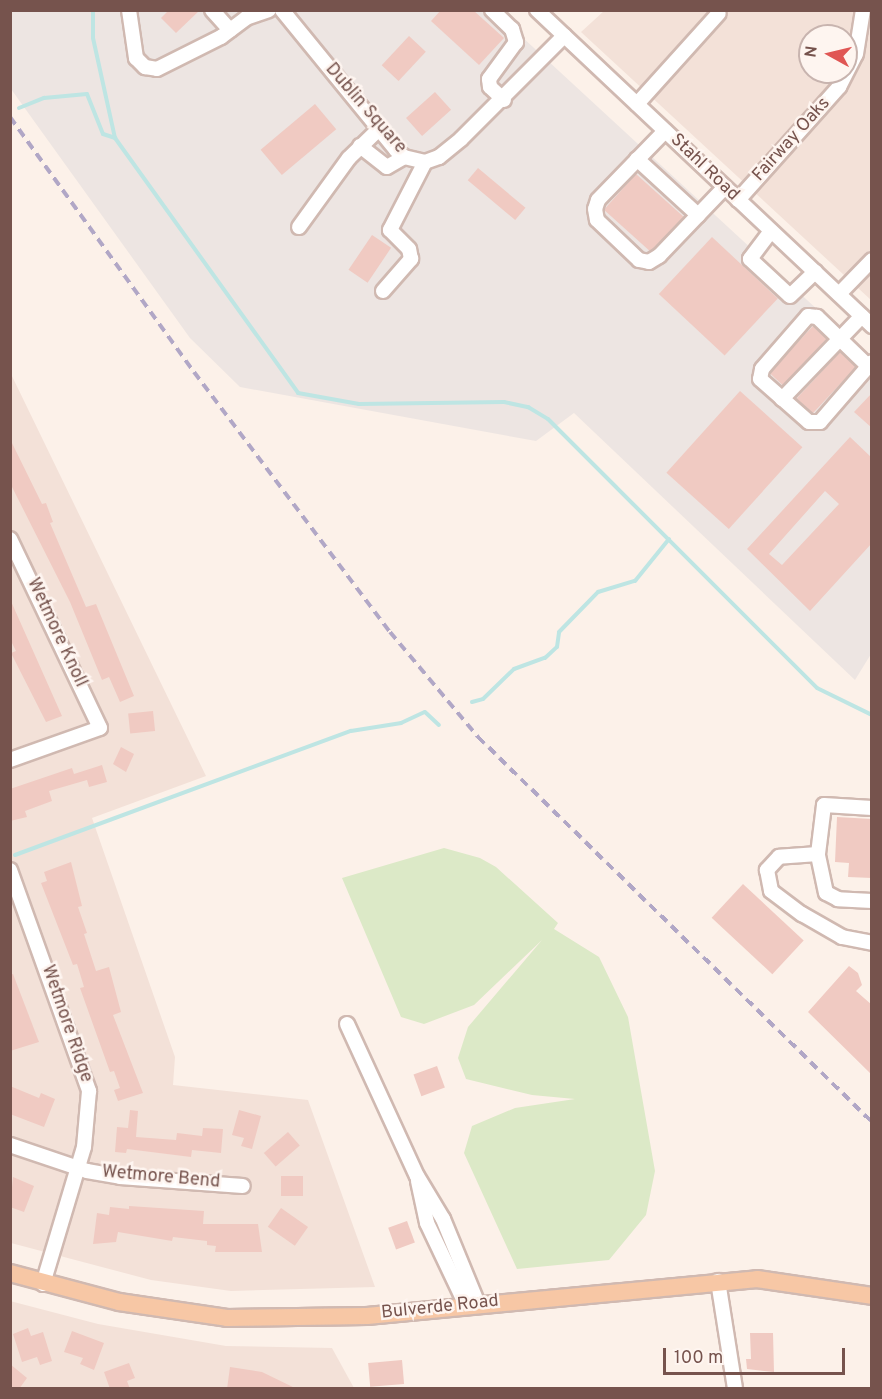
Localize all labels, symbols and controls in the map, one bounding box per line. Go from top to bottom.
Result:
north arrow [798,24,858,84]
text: N [801,45,823,59]
street label: Dublin Square [320,59,410,159]
street label: Fairway Oaks [749,94,835,186]
street label: Stahl Road [665,130,743,206]
street label: Wetmore Knoll [21,575,91,691]
street label: Wetmore Ridge [36,962,96,1086]
street label: Wetmore Bend [101,1162,221,1194]
street label: Bulverde Road [380,1291,500,1325]
scale bar [666,1336,848,1374]
text: 100 m [674,1347,723,1370]

